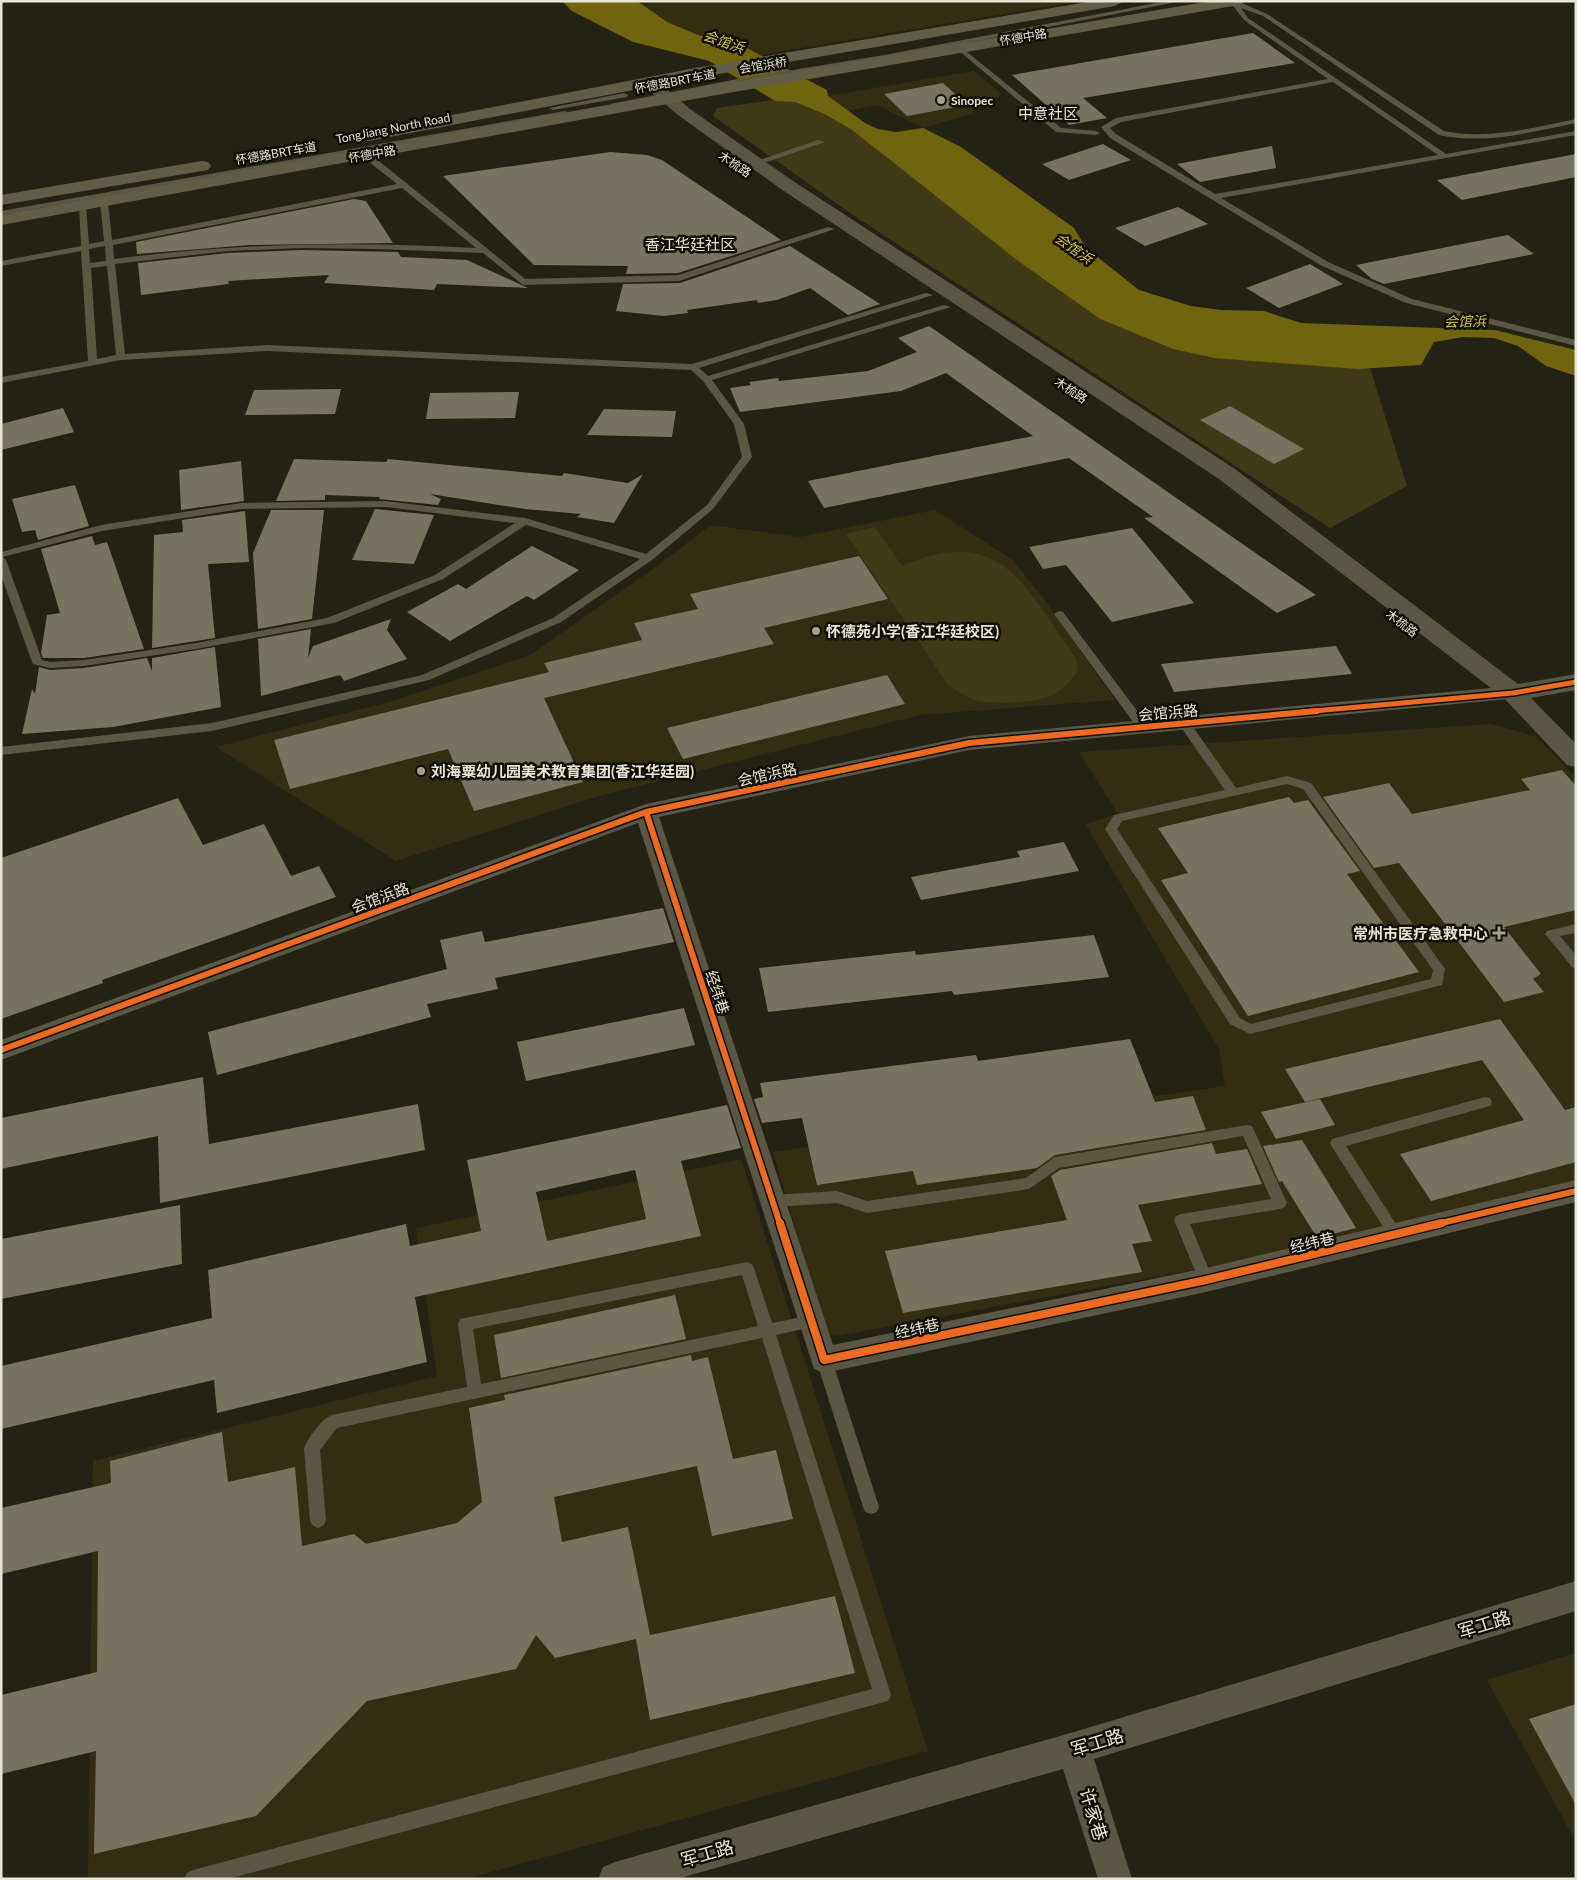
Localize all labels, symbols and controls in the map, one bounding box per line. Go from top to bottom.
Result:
street label: 怀德中路 [998,25,1048,49]
water label: 会馆浜 [701,26,748,56]
street label: 会馆浜桥 [738,54,788,76]
street label: 怀德路BRT车道 [633,66,717,96]
place label: Sinopec [951,93,993,108]
marker: Sinopec [935,94,947,106]
district label: 中意社区 [1018,104,1078,122]
street label: TongJiang North Road [335,110,451,146]
street label: 怀德路BRT车道 [234,138,318,168]
street label: 怀德中路 [347,142,397,166]
street label: 木梳路 [716,148,754,180]
water label: 会馆浜 [1052,229,1097,268]
district label: 香江华廷社区 [645,235,735,253]
water label: 会馆浜 [1444,312,1487,330]
street label: 木梳路 [1052,374,1090,406]
street label: 木梳路 [1383,606,1421,640]
place label: 怀德苑小学(香江华廷校区) [826,622,999,640]
marker: 怀德苑小学(香江华廷校区) [810,625,822,637]
street label: 会馆浜路 [1137,700,1199,724]
street label: 会馆浜路 [736,759,798,789]
place label: 刘海粟幼儿园美术教育集团(香江华廷园) [431,762,694,780]
marker: 刘海粟幼儿园美术教育集团(香江华廷园) [415,765,427,777]
street label: 会馆浜路 [349,878,411,916]
place label: 常州市医疗急救中心 [1353,924,1488,942]
marker: 常州市医疗急救中心 [1492,926,1506,940]
street label: 经纬巷 [702,968,734,1016]
street label: 经纬巷 [1288,1228,1336,1256]
street label: 经纬巷 [893,1315,941,1341]
street label: 军工路 [1455,1606,1513,1642]
street label: 军工路 [1068,1724,1126,1760]
street label: 许家巷 [1076,1785,1112,1843]
street label: 军工路 [678,1835,736,1871]

